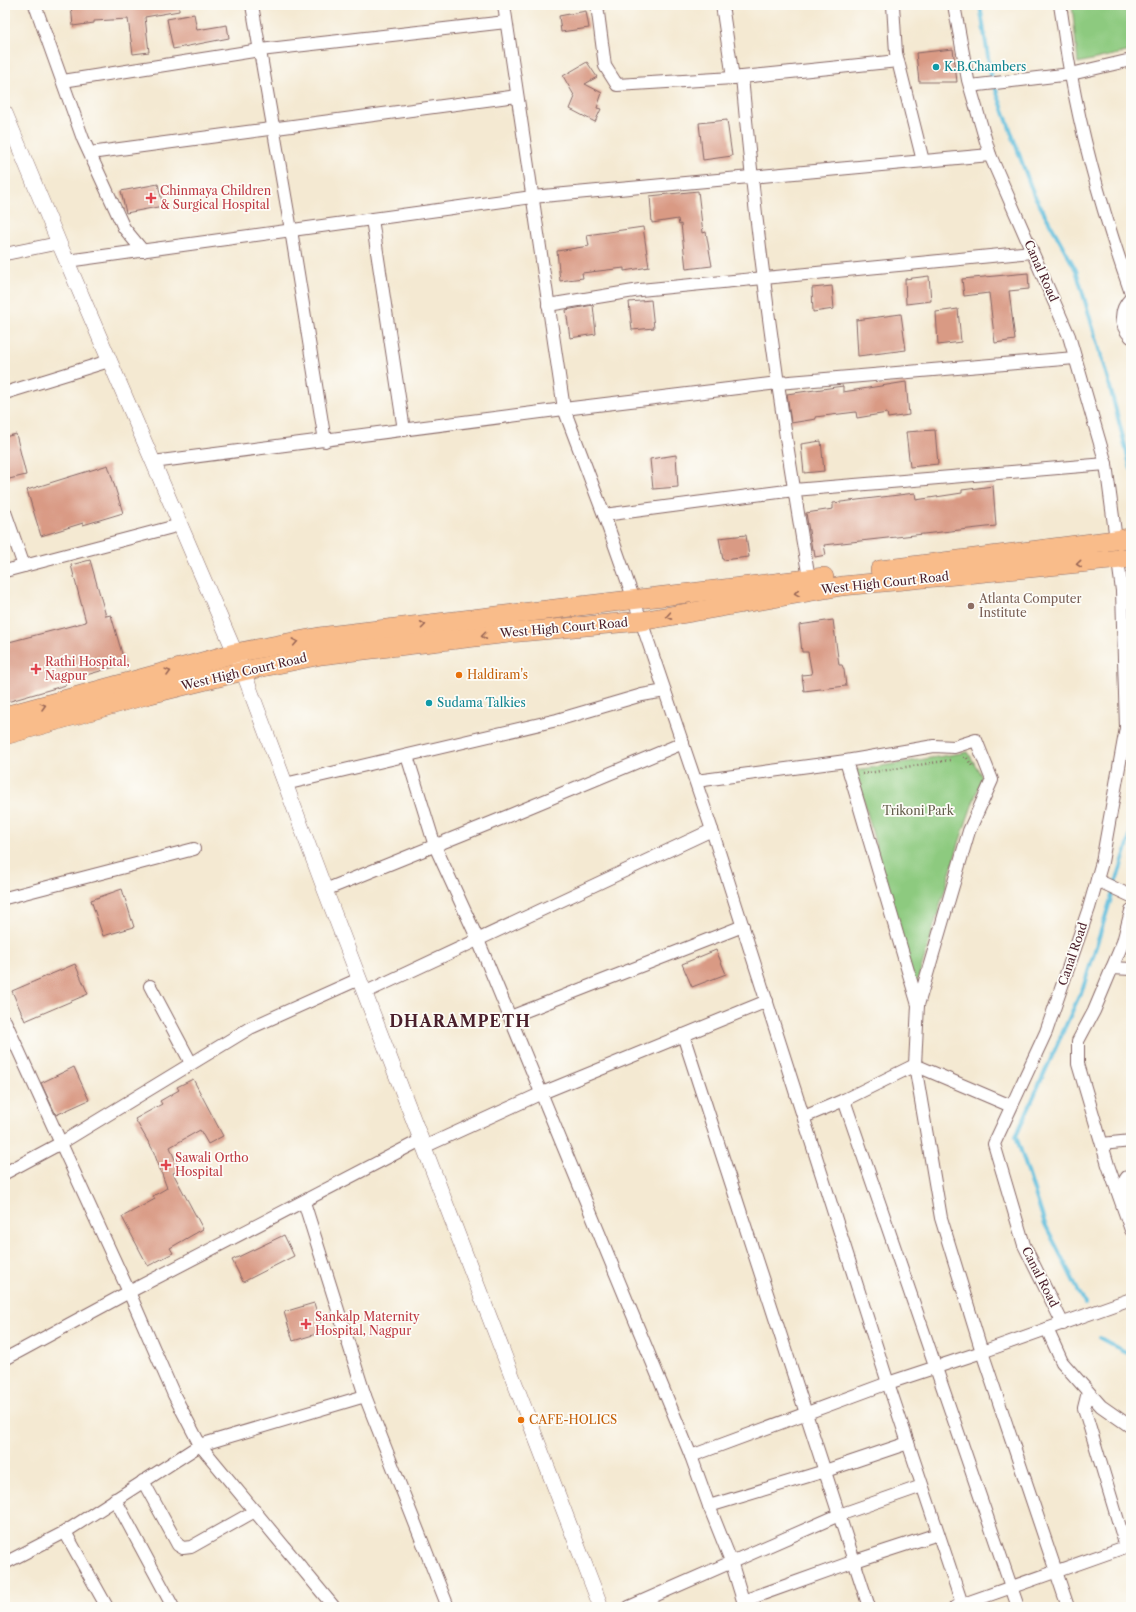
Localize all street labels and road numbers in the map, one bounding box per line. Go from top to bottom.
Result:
street label: Canal Road [1021,238,1062,305]
street label: West High Court Road [819,568,950,597]
street label: West High Court Road [498,614,629,641]
street label: West High Court Road [179,650,309,694]
street label: Canal Road [1055,920,1091,987]
street label: Canal Road [1019,1244,1062,1310]

